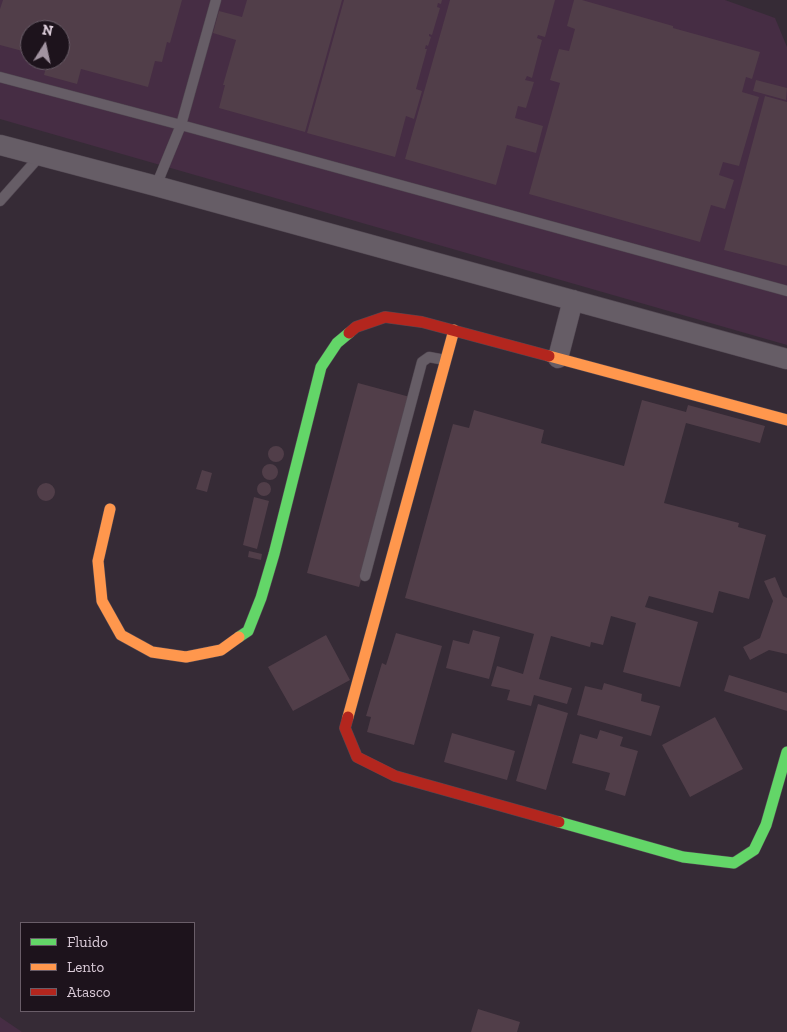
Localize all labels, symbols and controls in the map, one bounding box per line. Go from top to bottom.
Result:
north arrow [20,20,70,70]
text: N [41,21,54,40]
legend [20,922,195,1012]
text: Fluido [67,933,108,951]
text: Lento [67,958,104,976]
text: Atasco [67,983,111,1001]

